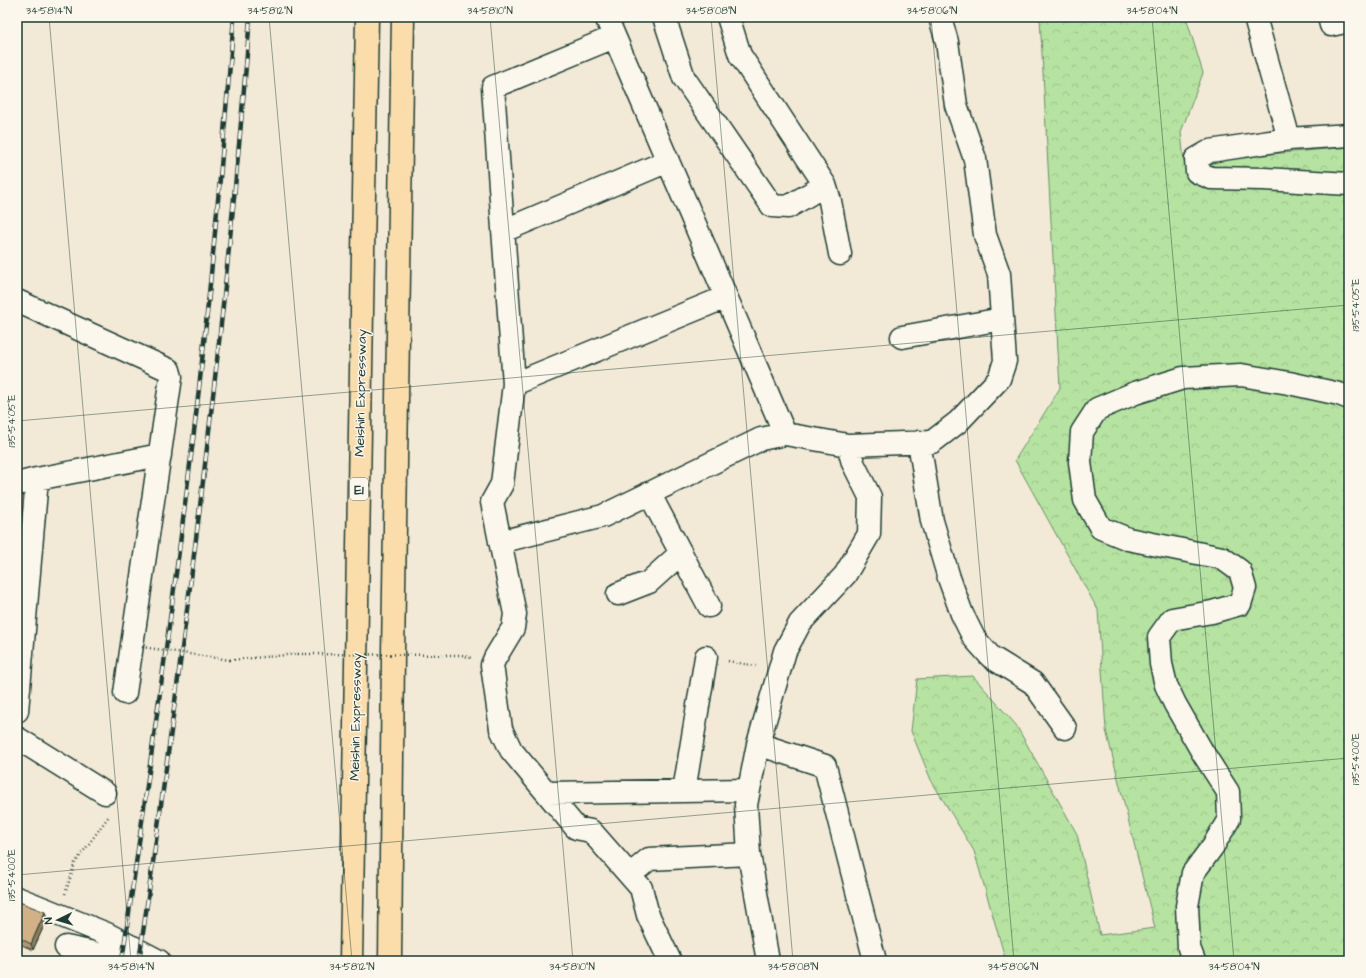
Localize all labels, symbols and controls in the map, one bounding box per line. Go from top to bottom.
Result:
text: 34°58'14"N [26,4,72,18]
text: 34°58'12"N [248,4,292,18]
text: 34°58'10"N [467,4,513,18]
text: 34°58'08"N [686,4,736,18]
text: 34°58'06"N [907,4,957,18]
text: 34°58'04"N [1126,4,1178,18]
text: 135°54'05"E [1349,279,1363,331]
street label: Meishin Expressway [350,328,372,457]
text: 135°54'05"E [5,395,19,447]
road number: E1 [350,478,368,500]
street label: Meishin Expressway [345,652,367,781]
text: 135°54'00"E [1349,733,1363,785]
text: 135°54'00"E [5,849,19,901]
north arrow [38,900,78,940]
text: N [41,917,56,925]
text: 34°58'14"N [108,960,154,974]
text: 34°58'12"N [330,960,374,974]
text: 34°58'10"N [549,960,595,974]
text: 34°58'08"N [768,960,818,974]
text: 34°58'06"N [988,960,1038,974]
text: 34°58'04"N [1208,960,1260,974]

